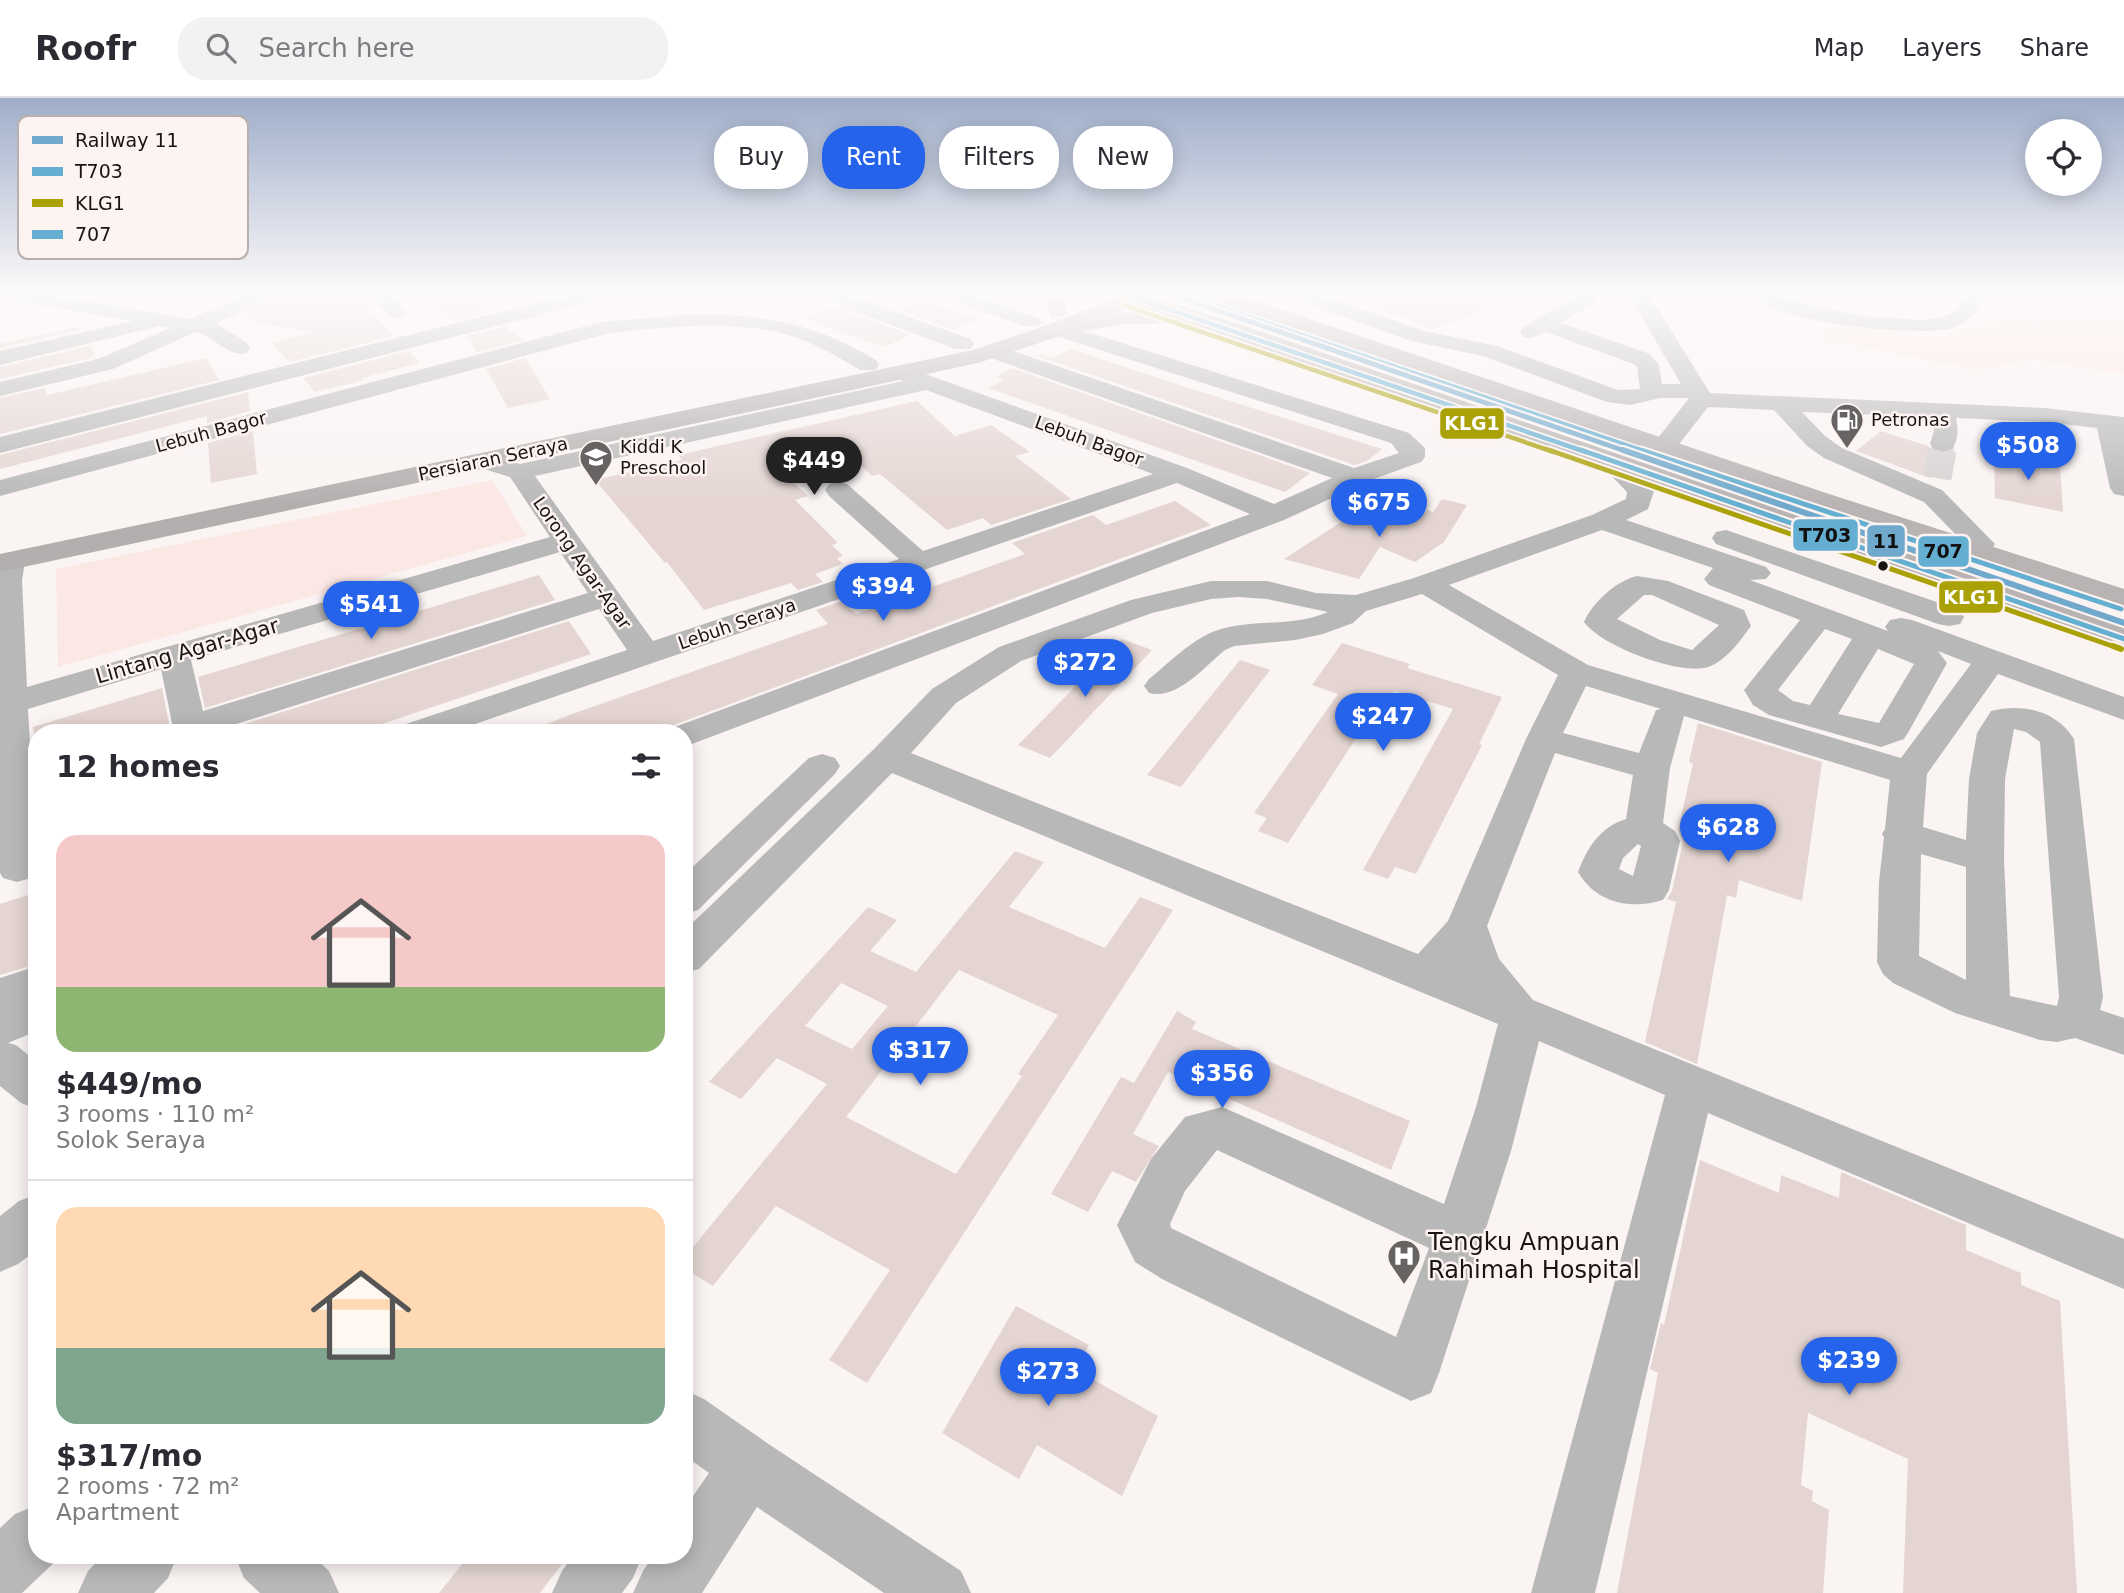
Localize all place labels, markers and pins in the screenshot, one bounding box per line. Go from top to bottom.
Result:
fuel station icon: Petronas [1828,401,1866,450]
place label: Petronas [1871,409,1949,430]
pin: $508 [1987,422,2069,482]
place label: Kiddi K Preschool [620,436,706,478]
school or university icon: Kiddi K Preschool [577,438,615,487]
pin: $449 [773,438,855,497]
pin: $675 [1338,480,1420,539]
unlabelled marker [1876,559,1890,573]
pin: $394 [842,564,924,623]
pin: $541 [330,582,412,641]
pin: $272 [1044,640,1126,699]
pin: $247 [1342,694,1424,753]
pin: $628 [1687,804,1769,864]
pin: $317 [879,1028,961,1087]
pin: $356 [1181,1051,1263,1110]
place label: Tengku Ampuan Rahimah Hospital [1427,1228,1640,1284]
hospital icon: Tengku Ampuan Rahimah Hospital [1385,1237,1423,1286]
pin: $239 [1808,1338,1890,1397]
pin: $273 [1007,1348,1089,1408]

